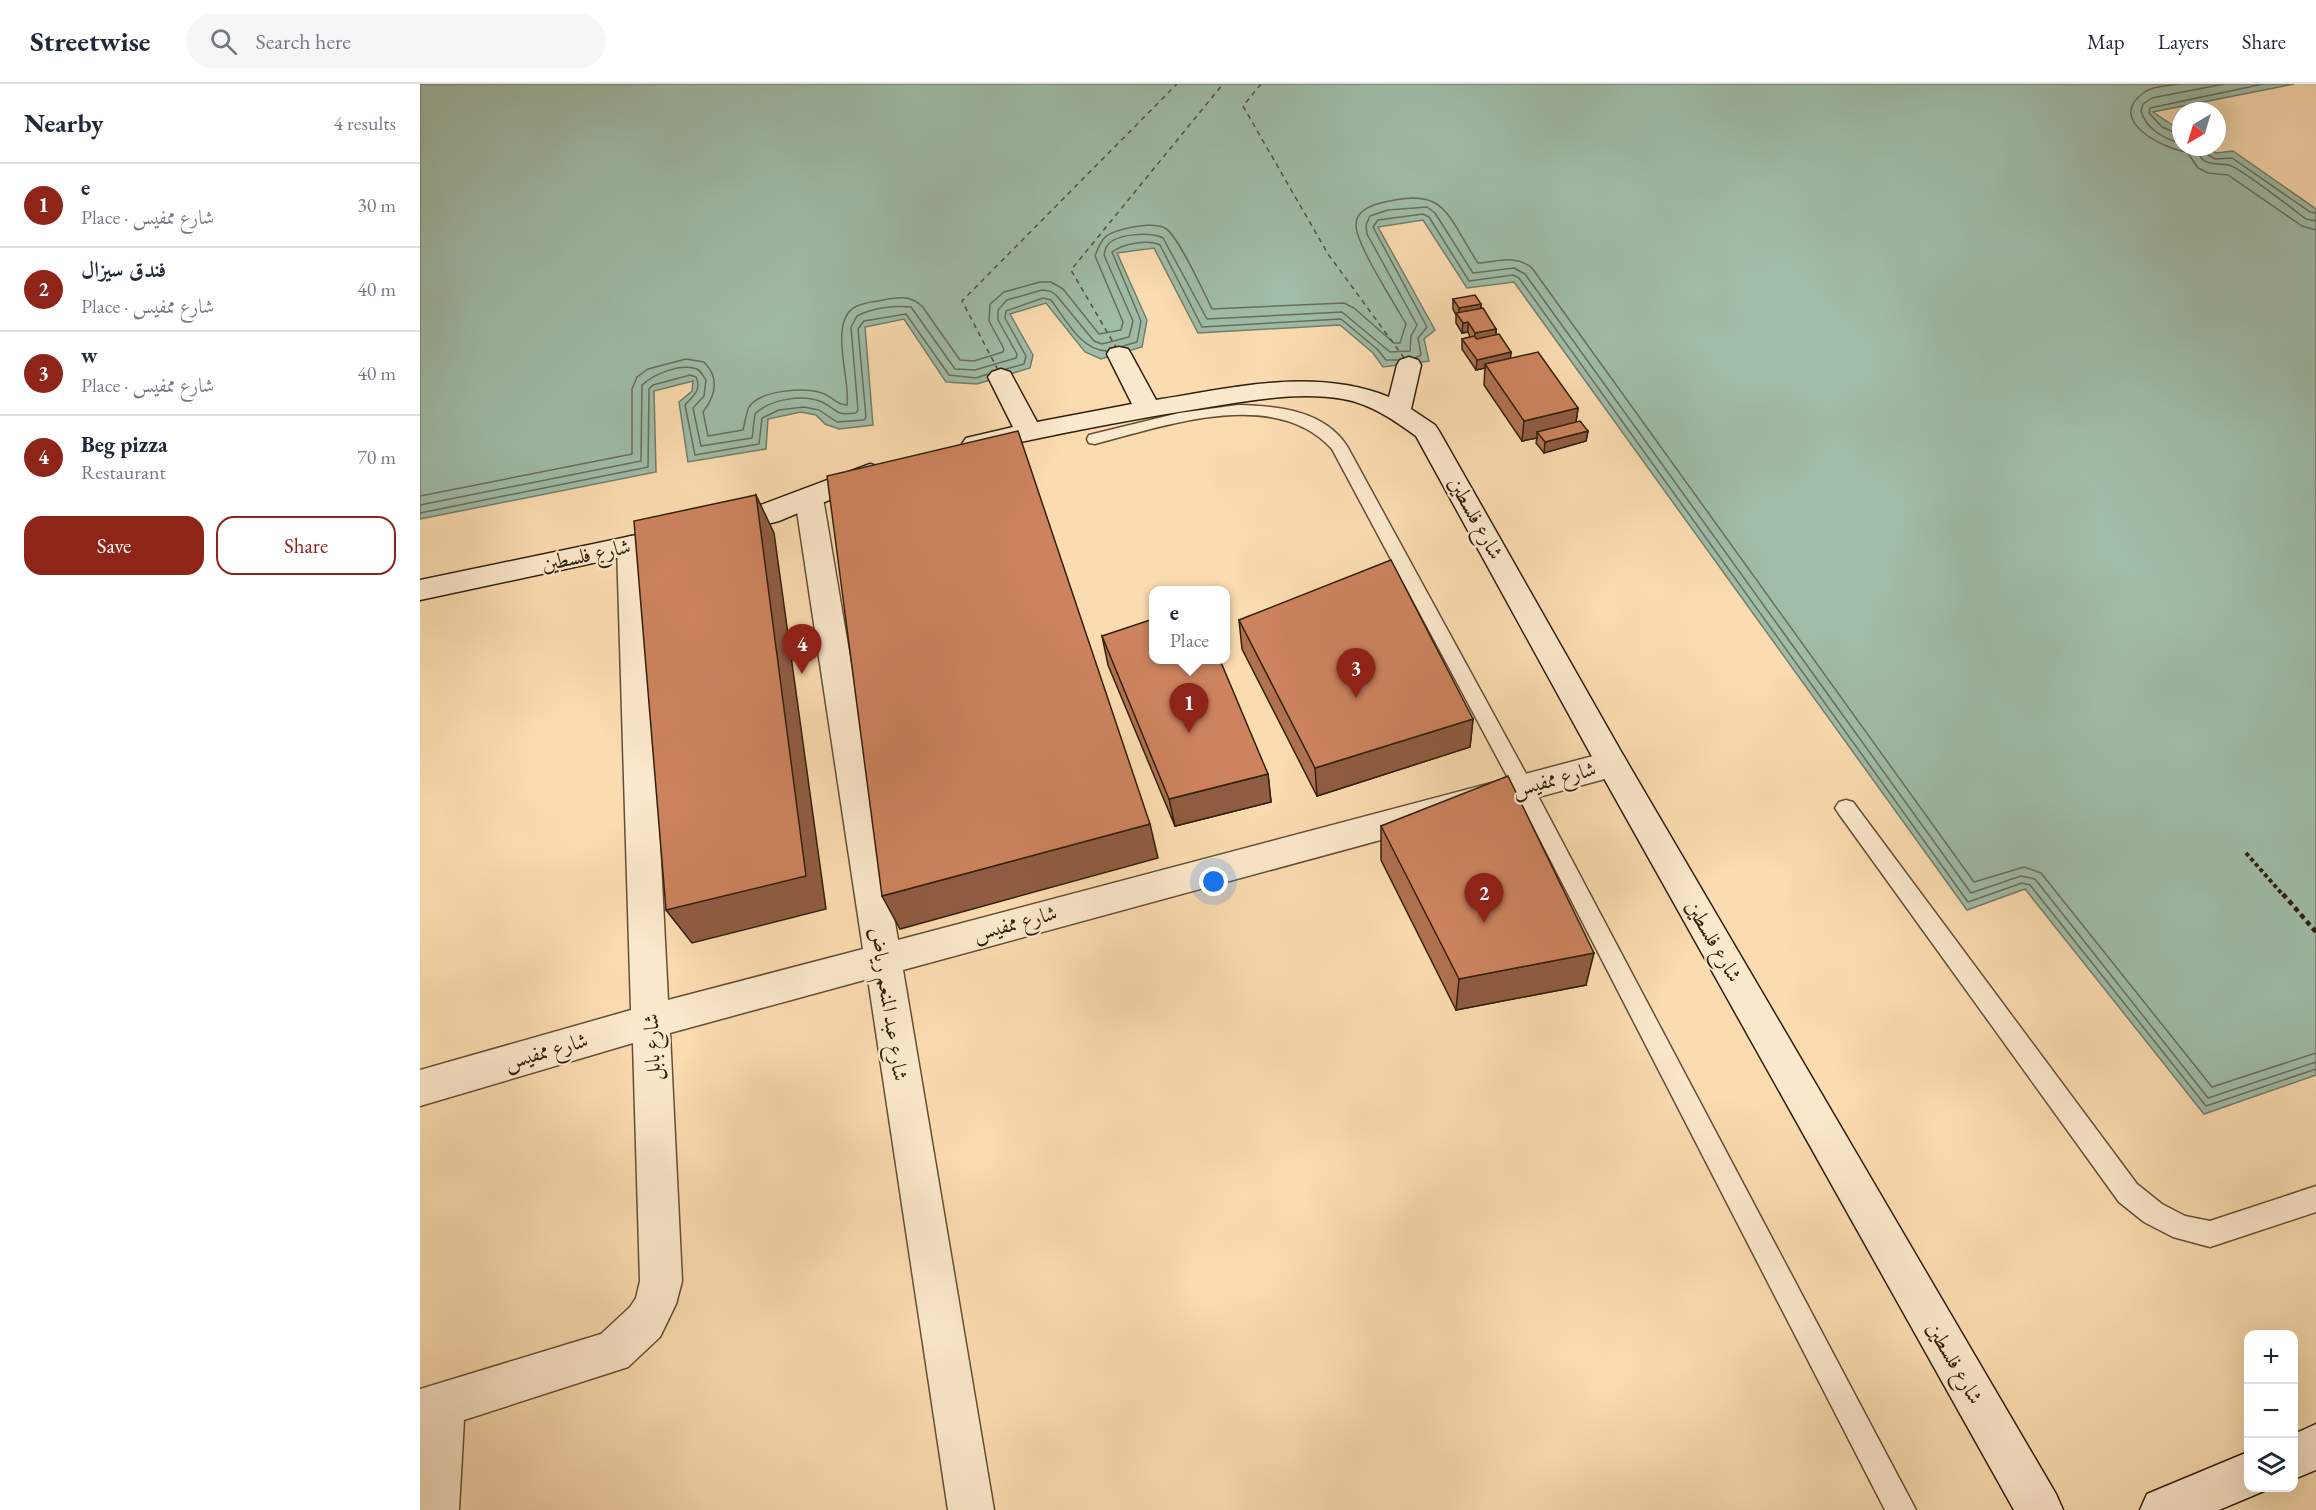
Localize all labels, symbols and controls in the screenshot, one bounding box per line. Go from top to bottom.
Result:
search box [186,14,606,68]
text: Streetwise [30,23,150,59]
icon: search [207,25,240,58]
text: Search here [255,27,351,56]
text: Map [2087,28,2125,55]
text: Layers [2158,28,2209,55]
text: Share [2242,28,2286,55]
north arrow [2172,102,2226,156]
text: Nearby [24,106,104,140]
text: 4 results [333,110,396,136]
text: e [81,173,90,202]
text: 1 [38,192,49,218]
text: 30 m [357,192,396,218]
text: Place · شارع ممفيس [81,204,214,230]
text: فندق سيزال [81,255,166,284]
text: 2 [38,276,49,302]
text: 40 m [357,276,396,302]
text: Place · شارع ممفيس [81,293,214,319]
text: w [81,341,98,370]
text: 3 [38,360,49,386]
text: 40 m [357,360,396,386]
text: Place · شارع ممفيس [81,372,214,398]
text: Beg pizza [81,430,168,459]
text: 4 [38,444,49,470]
text: 70 m [357,444,396,470]
text: Restaurant [81,459,166,485]
street label: شارع فلسطين [1438,472,1510,566]
button: Save [24,516,204,575]
button: Share [216,516,396,575]
street label: شارع فلسطين [539,532,634,582]
popup [1149,586,1230,664]
text: e [1170,598,1179,627]
pin: 4 [782,624,821,674]
text: Place [1170,627,1209,653]
pin: 3 [1336,648,1376,698]
pin: 1 [1170,684,1208,733]
street label: شارع ممفيس [1509,754,1600,808]
your location [1199,867,1228,896]
pin: 2 [1464,874,1504,923]
street label: شارع فلسطين [1676,895,1749,989]
street label: شارع ممفيس [970,898,1061,952]
street label: شارع عبد المنعم رياض [857,925,915,1084]
street label: شارع بابل [637,1013,671,1081]
street label: شارع ممفيس [501,1026,592,1080]
street label: شارع فلسطين [1917,1317,1990,1411]
map controls [2244,1330,2298,1492]
button: + [2244,1330,2298,1384]
button: − [2244,1384,2298,1438]
button: layers [2244,1438,2298,1492]

